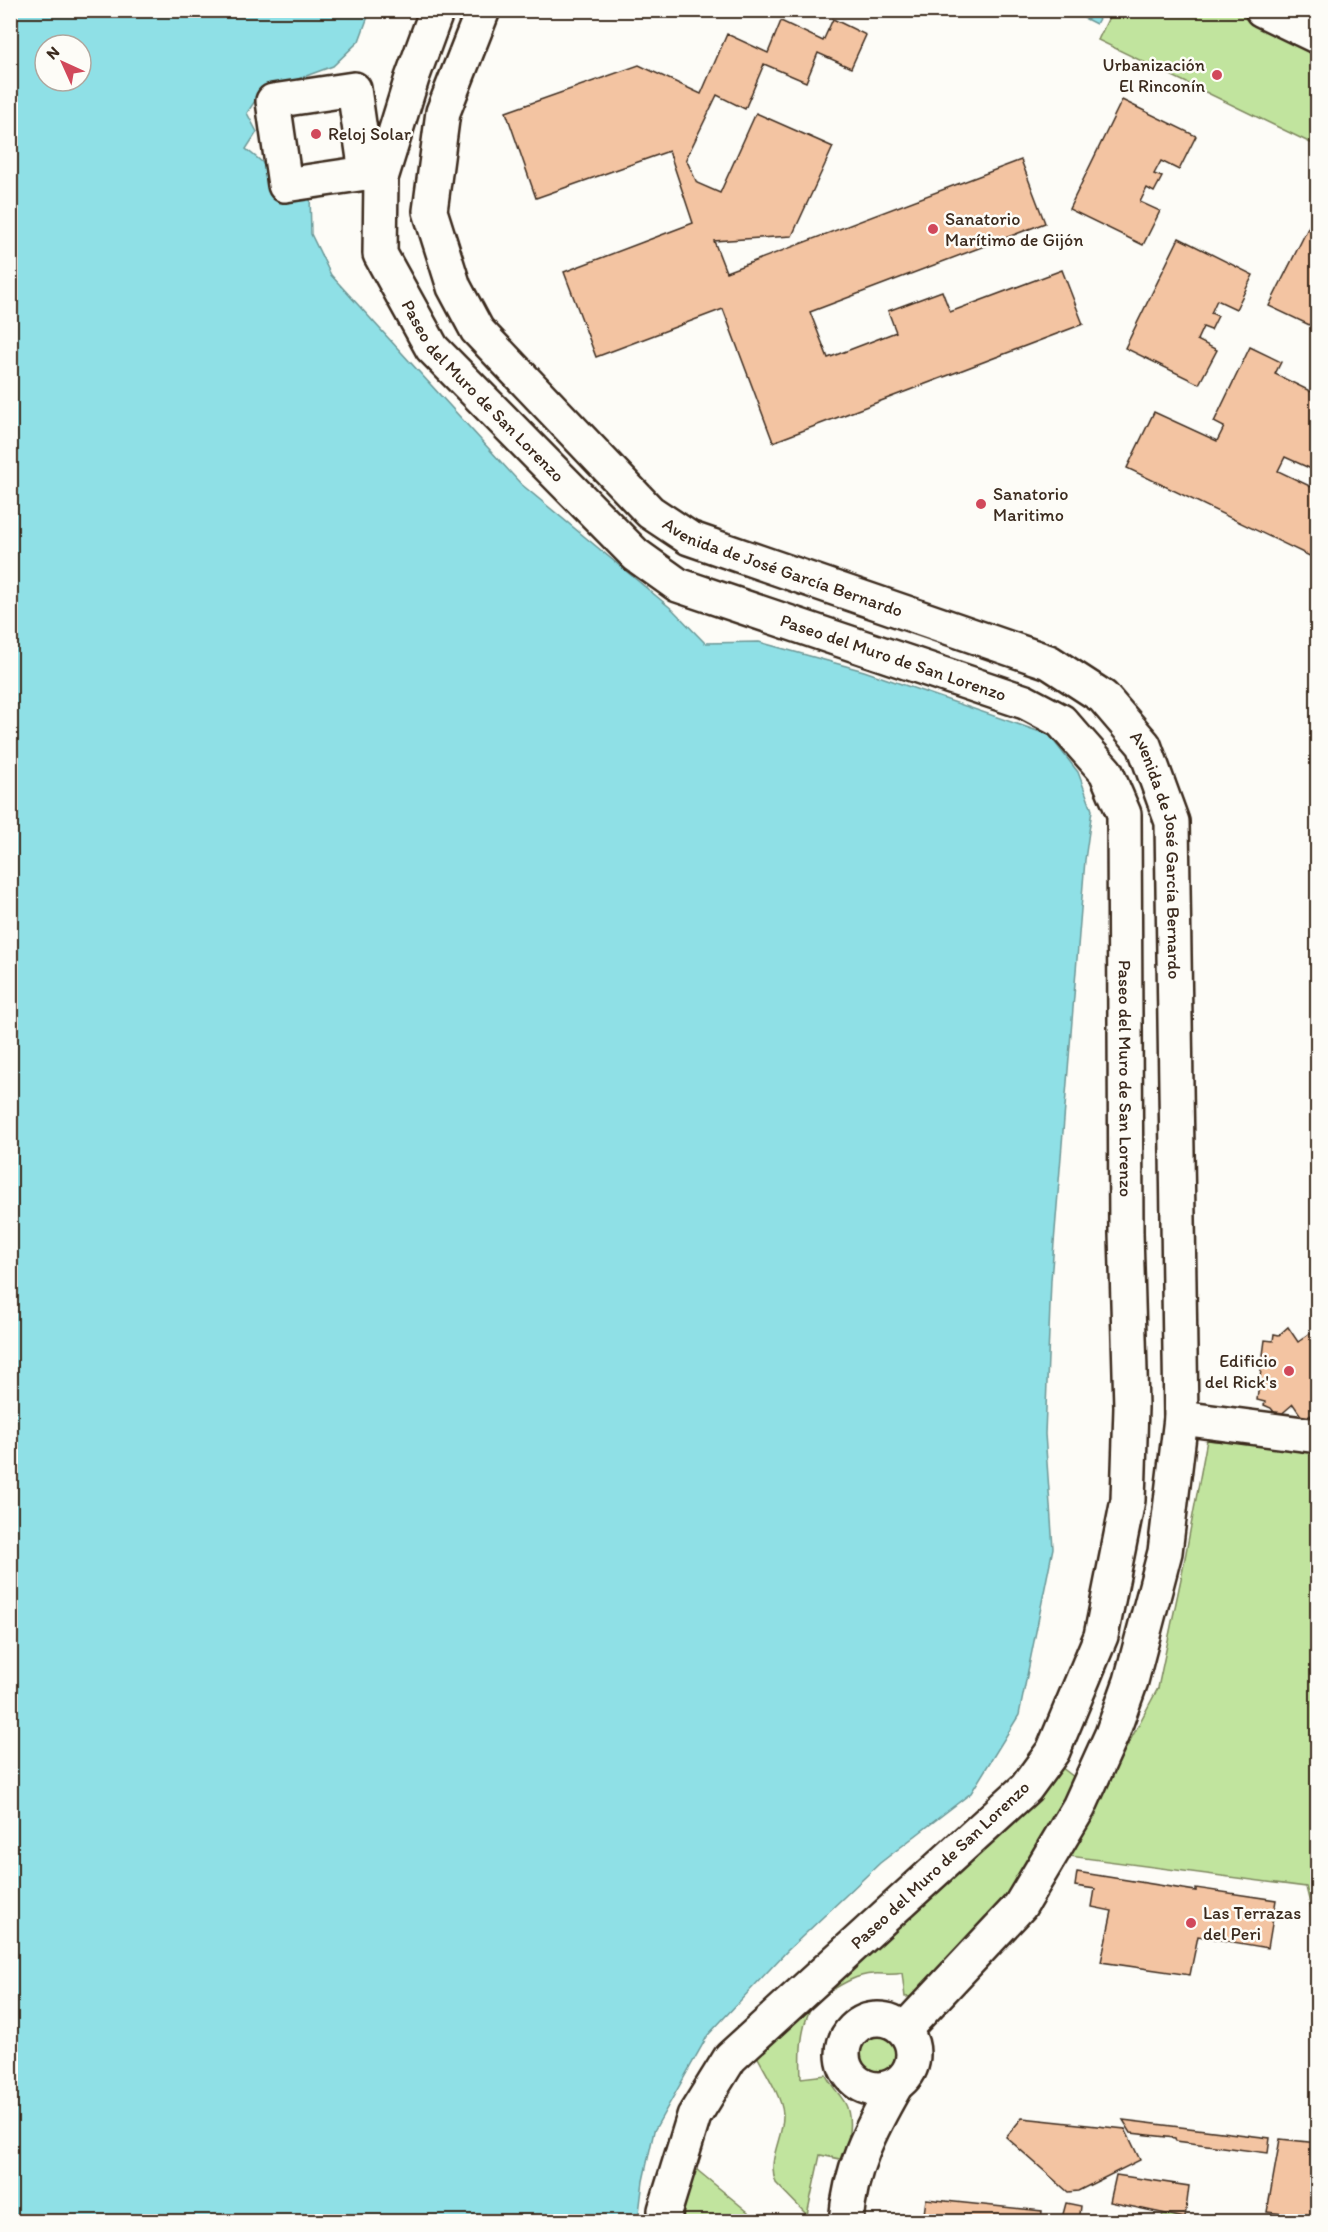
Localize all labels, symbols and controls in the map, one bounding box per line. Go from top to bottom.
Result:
north arrow [33,33,93,93]
text: N [42,42,63,63]
place label: Urbanización El Rinconín [1102,54,1205,97]
marker: Urbanización El Rinconín [1210,68,1224,82]
place label: Reloj Solar [328,123,412,145]
marker: Reloj Solar [309,127,323,141]
place label: Sanatorio Marítimo de Gijón [945,208,1083,251]
marker: Sanatorio Marítimo de Gijón [926,222,940,236]
street label: Paseo del Muro de San Lorenzo [397,296,569,487]
place label: Sanatorio Maritimo [993,483,1068,526]
marker: Sanatorio Maritimo [974,497,988,511]
street label: Avenida de José García Bernardo [659,513,906,622]
street label: Paseo del Muro de San Lorenzo [777,609,1009,706]
street label: Avenida de José García Bernardo [1126,726,1185,980]
street label: Paseo del Muro de San Lorenzo [1114,960,1137,1197]
place label: Edificio del Rick's [1205,1350,1277,1393]
marker: Edificio del Rick's [1282,1364,1296,1378]
street label: Paseo del Muro de San Lorenzo [846,1776,1034,1954]
place label: Las Terrazas del Peri [1203,1902,1301,1945]
marker: Las Terrazas del Peri [1184,1916,1198,1930]

